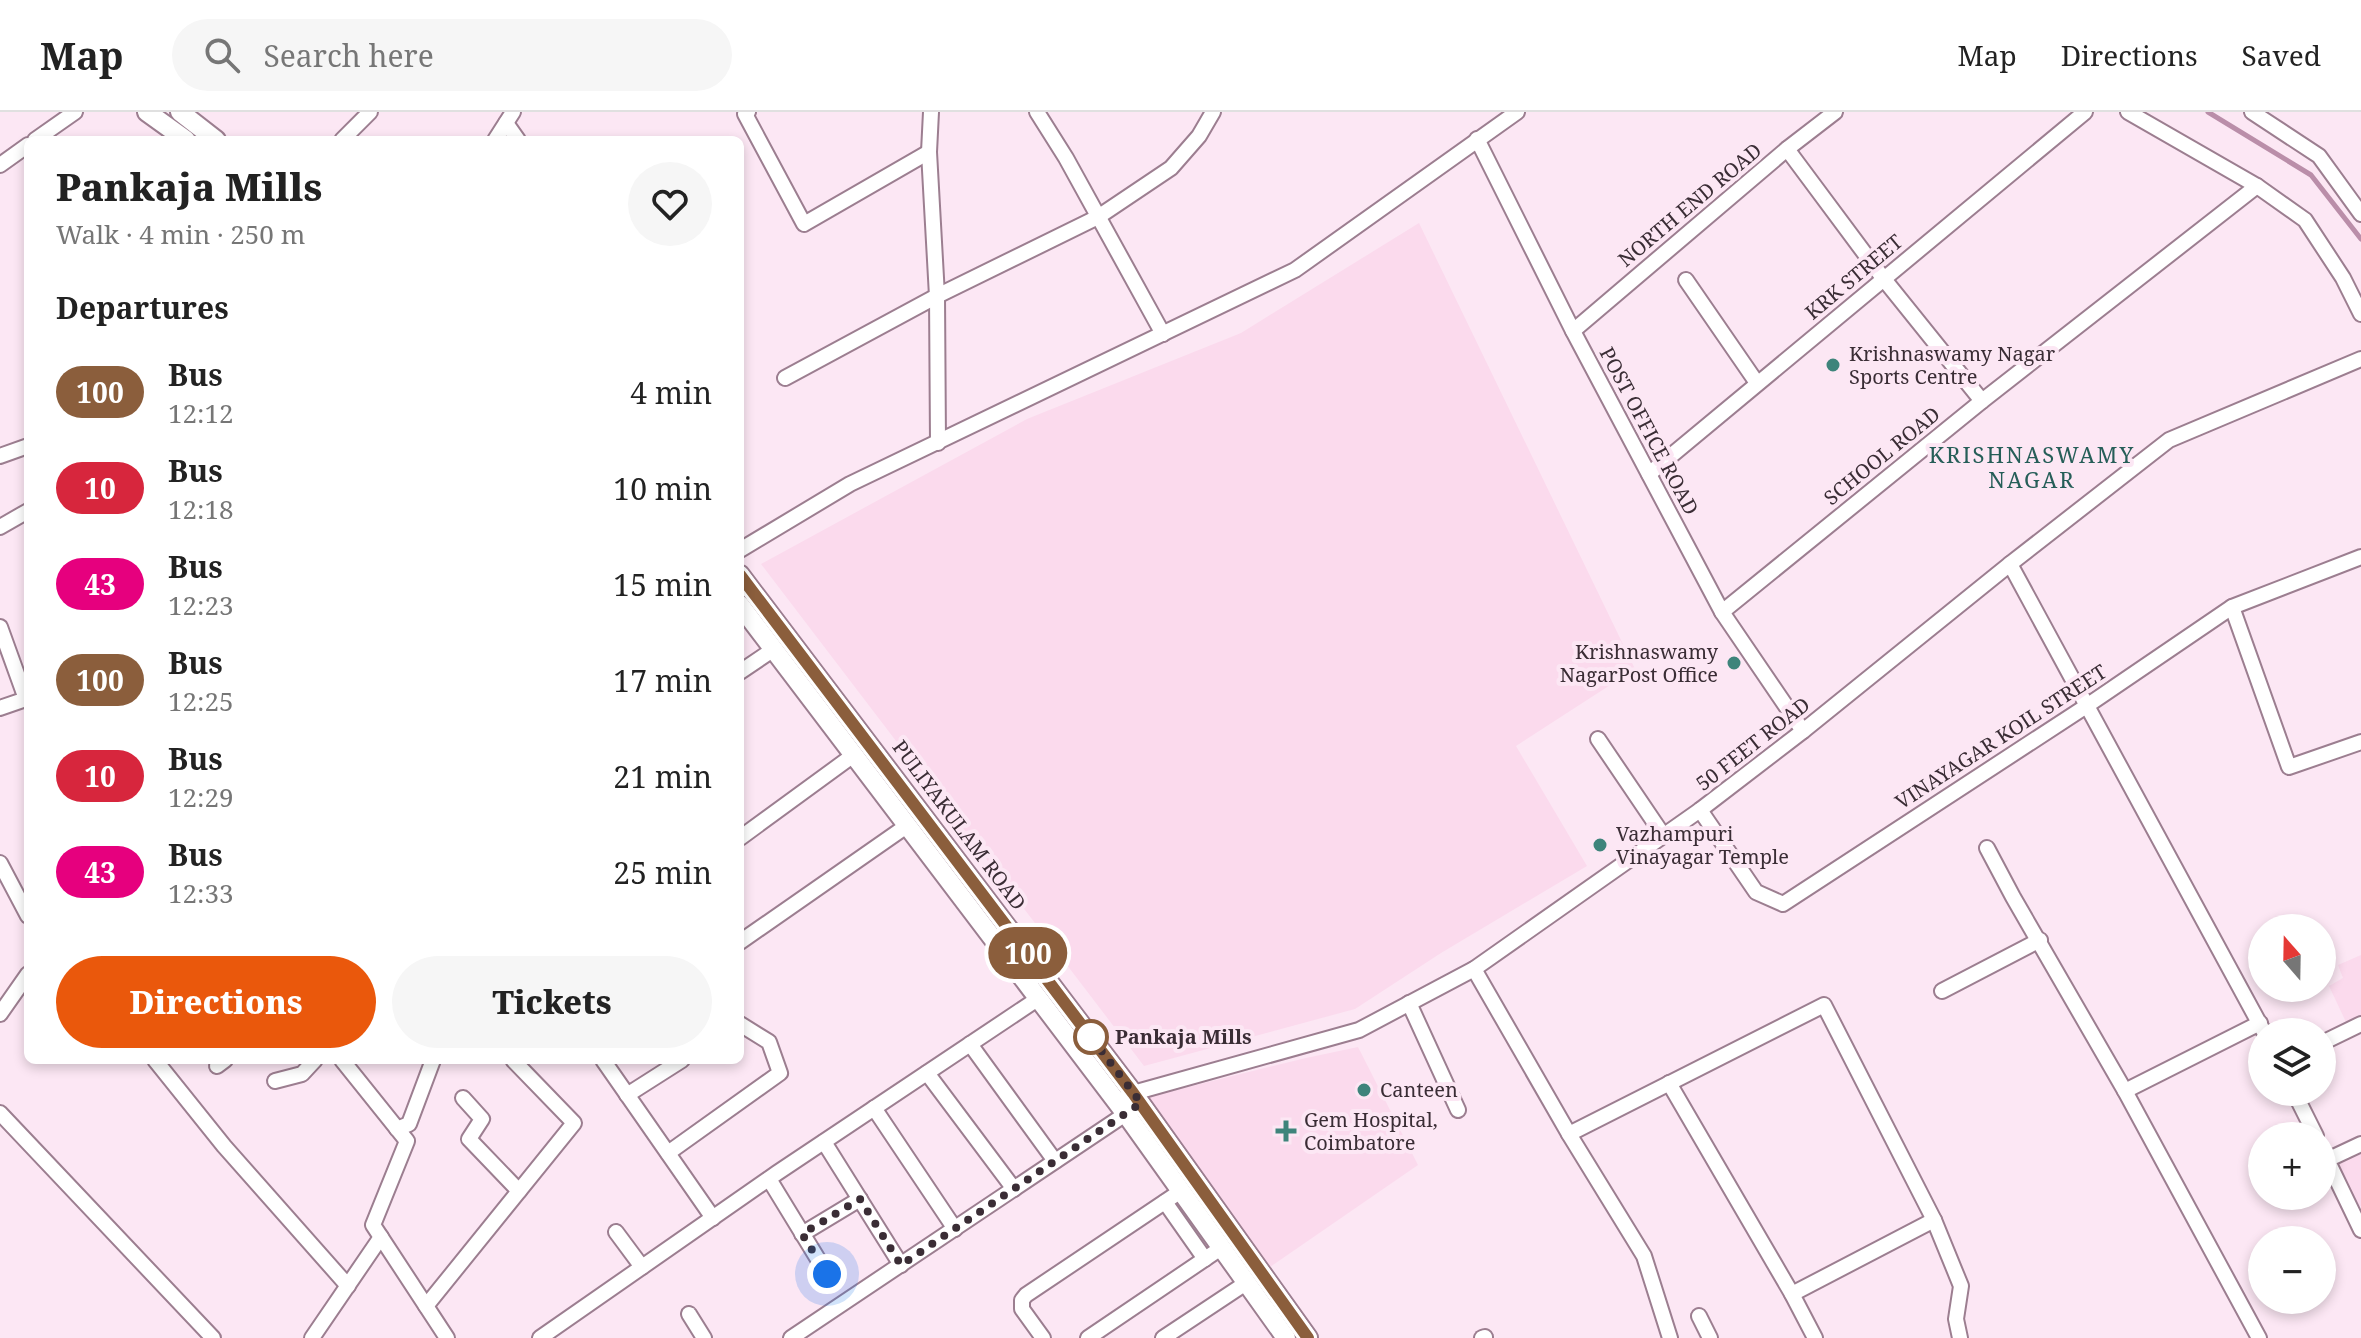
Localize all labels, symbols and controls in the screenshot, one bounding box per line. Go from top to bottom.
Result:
search box [172,19,732,91]
text: Map [40,29,124,81]
icon: search [200,33,244,77]
text: Search here [264,35,434,76]
text: Map [1957,36,2017,74]
text: Directions [2061,36,2198,74]
text: Saved [2242,36,2321,74]
street label: NORTH END ROAD [1612,137,1767,273]
text: Pankaja Mills [56,160,322,212]
button: heart [628,162,712,246]
text: Walk · 4 min · 250 m [56,216,305,252]
street label: KRK STREET [1799,228,1908,325]
text: Departures [56,287,229,328]
place label: Krishnaswamy Nagar Sports Centre [1849,340,2056,390]
street label: POST OFFICE ROAD [1594,342,1705,519]
text: Bus [168,354,223,395]
marker: Krishnaswamy Nagar Sports Centre [1824,356,1842,374]
text: 4 min [630,372,712,413]
text: 100 [76,373,124,411]
text: 12:12 [168,395,234,431]
street label: SCHOOL ROAD [1818,400,1945,511]
district label: KRISHNASWAMY NAGAR [1929,439,2135,494]
text: Bus [168,450,223,491]
text: 10 min [613,468,712,509]
text: 10 [84,469,116,507]
text: 12:18 [168,491,234,527]
text: Bus [168,546,223,587]
text: 15 min [613,564,712,605]
text: 43 [84,565,116,603]
text: 12:23 [168,587,234,623]
place label: Krishnaswamy NagarPost Office [1560,638,1719,688]
text: Bus [168,642,223,683]
marker: Krishnaswamy NagarPost Office [1725,654,1743,672]
street label: VINAYAGAR KOIL STREET [1890,658,2112,815]
text: 17 min [613,660,712,701]
text: 100 [76,661,124,699]
text: 12:25 [168,683,234,719]
street label: 50 FEET ROAD [1690,691,1815,797]
street label: PULIYAKULAM ROAD [887,734,1032,915]
text: Bus [168,738,223,779]
text: 21 min [613,756,712,797]
text: 10 [84,757,116,795]
text: 12:29 [168,779,234,815]
place label: Vazhampuri Vinayagar Temple [1616,820,1789,870]
text: Bus [168,834,223,875]
marker: Vazhampuri Vinayagar Temple [1591,836,1609,854]
text: 25 min [613,852,712,893]
text: 43 [84,853,116,891]
text: 12:33 [168,875,234,911]
north arrow [2248,914,2336,1002]
map controls [2248,914,2336,1314]
line badge: 100 [982,927,1074,979]
text: 100 [1004,934,1052,972]
button: Directions [56,956,376,1048]
button: Tickets [392,956,712,1048]
button: layers [2248,1018,2336,1106]
marker: Pankaja Mills [1074,1020,1108,1054]
place label: Pankaja Mills [1115,1023,1252,1050]
place label: Canteen [1380,1076,1458,1103]
marker: Canteen [1355,1081,1373,1099]
place label: Gem Hospital, Coimbatore [1304,1106,1438,1156]
marker: Gem Hospital, Coimbatore [1275,1120,1297,1142]
button: + [2248,1122,2336,1210]
button: − [2248,1226,2336,1314]
your location [807,1254,847,1294]

